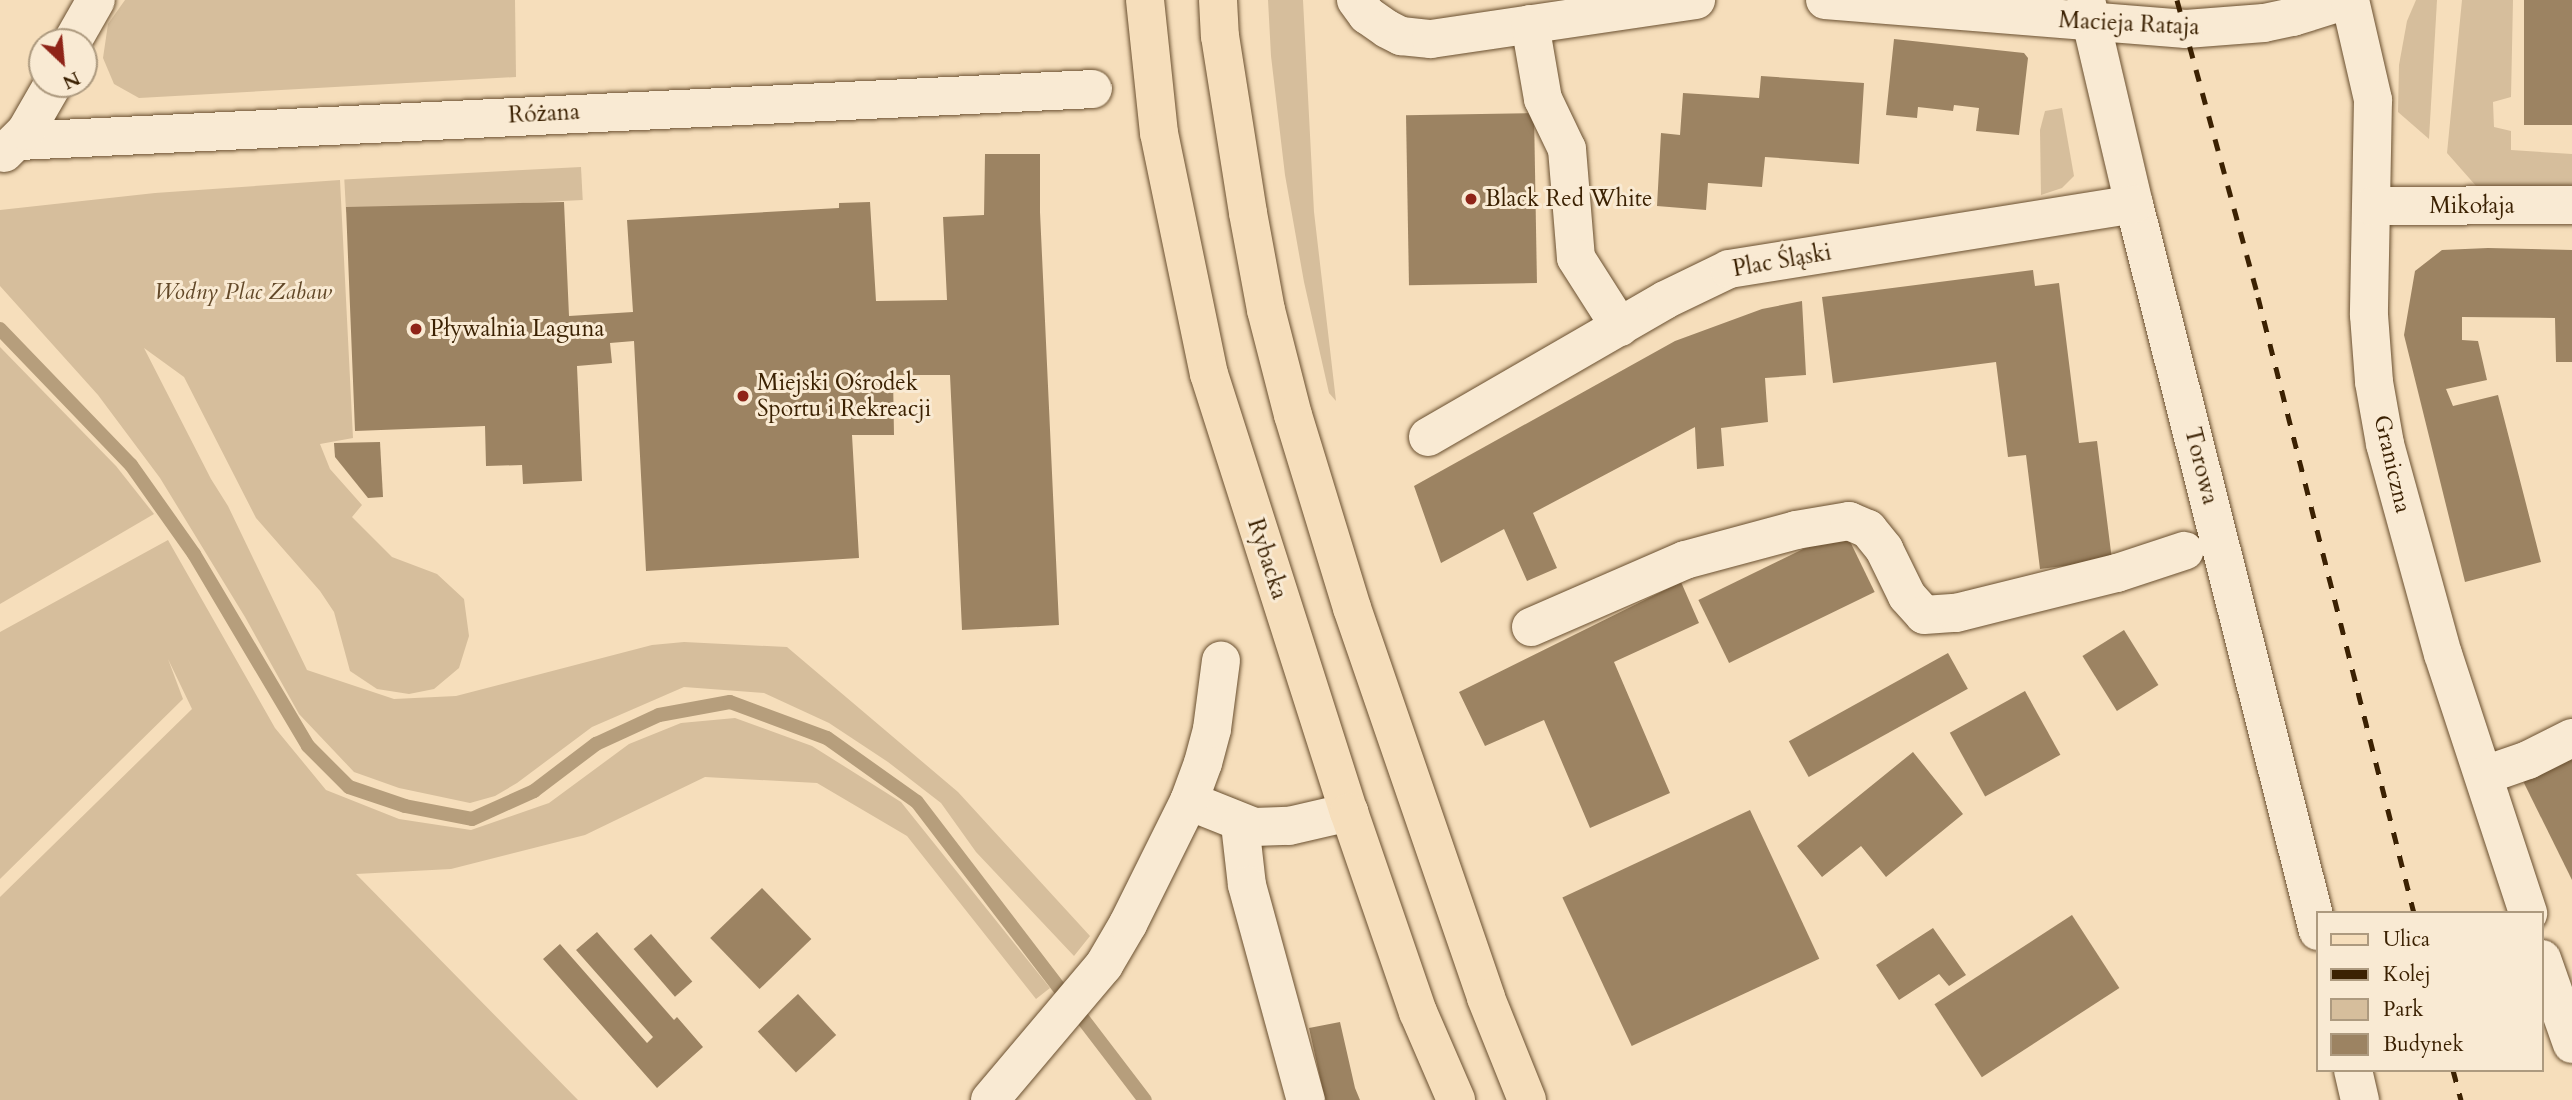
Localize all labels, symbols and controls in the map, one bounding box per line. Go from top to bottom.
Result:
street label: Macieja Rataja [2058,7,2200,41]
north arrow [28,28,98,98]
text: N [58,65,84,95]
street label: Różana [508,98,580,130]
place label: Black Red White [1485,185,1652,213]
marker: Black Red White [1463,191,1479,207]
street label: Mikołaja [2429,192,2515,220]
street label: Plac Śląski [1731,239,1833,283]
park label: Wodny Plac Zabaw [154,278,332,306]
place label: Pływalnia Laguna [430,315,604,343]
marker: Pływalnia Laguna [408,321,424,337]
place label: Miejski Ośrodek Sportu i Rekreacji [757,369,931,423]
marker: Miejski Ośrodek Sportu i Rekreacji [735,388,751,404]
street label: Graniczna [2367,412,2417,516]
street label: Torowa [2178,425,2224,507]
street label: Rybacka [1241,515,1293,603]
legend [2316,911,2544,1072]
text: Ulica [2383,925,2430,954]
text: Kolej [2383,960,2431,989]
text: Park [2383,995,2423,1024]
text: Budynek [2383,1030,2464,1059]

